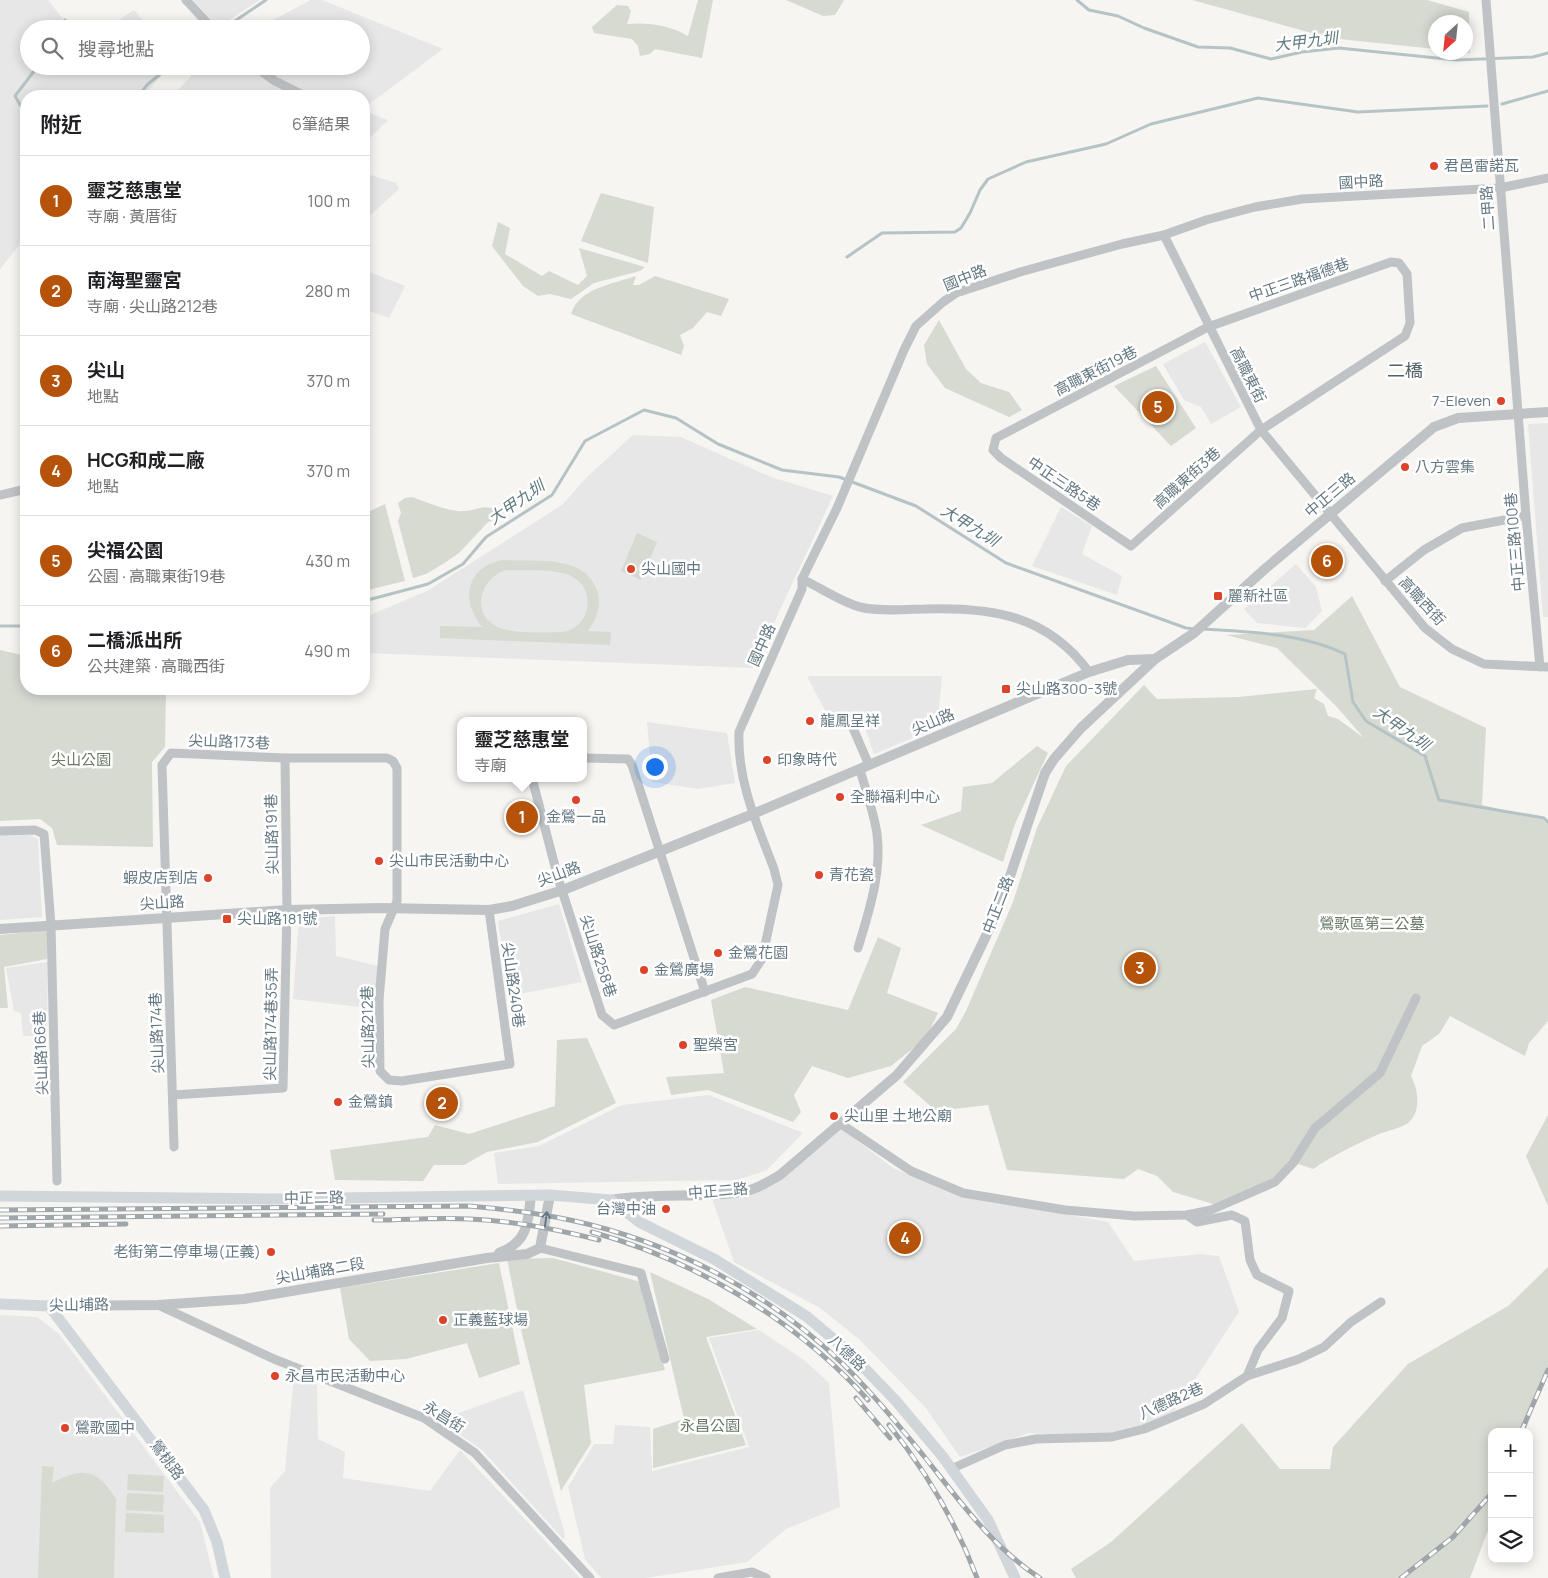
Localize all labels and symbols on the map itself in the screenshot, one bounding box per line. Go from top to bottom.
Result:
north arrow [1428,15,1473,60]
water label: 大甲九圳 [1273,26,1341,56]
place label: 君邑雷諾瓦 [1444,155,1519,176]
marker: 君邑雷諾瓦 [1428,160,1440,172]
street label: 國中路 [1338,170,1384,193]
street label: 二甲路 [1475,185,1500,231]
street label: 中正三路福德巷 [1246,253,1352,307]
street label: 國中路 [940,259,990,296]
street label: 高職東街19巷 [1051,341,1141,400]
street label: 高職東街 [1225,343,1271,406]
district label: 二橋 [1387,358,1423,382]
pin: 5 [1142,388,1174,426]
place label: 7-Eleven [1432,390,1491,411]
marker: 7-Eleven [1495,395,1507,407]
street label: 高職東街3巷 [1149,442,1225,513]
street label: 中正三路5巷 [1024,451,1105,516]
place label: 八方雲集 [1415,456,1475,477]
marker: 八方雲集 [1399,461,1411,473]
street label: 中正三路 [1300,467,1359,522]
water label: 大甲九圳 [483,473,550,529]
street label: 中正三路100巷 [1500,492,1529,592]
water label: 大甲九圳 [937,499,1005,552]
pin: 6 [1311,542,1343,580]
place label: 尖山國中 [641,558,701,579]
marker: 尖山國中 [625,563,637,575]
street label: 高職西街 [1394,572,1451,630]
place label: 麗新社區 [1228,585,1288,606]
marker: 麗新社區 [1212,590,1224,602]
street label: 國中路 [743,620,780,670]
place label: 尖山路300-3號 [1016,678,1117,699]
marker: 尖山路300-3號 [1000,683,1012,695]
water label: 大甲九圳 [1369,701,1436,757]
street label: 尖山路 [908,703,958,740]
place label: 龍鳳呈祥 [820,710,880,731]
marker: 龍鳳呈祥 [804,715,816,727]
street label: 尖山路173巷 [188,730,270,753]
park label: 尖山公園 [51,749,111,770]
place label: 印象時代 [777,749,837,770]
your location [642,754,668,780]
marker: 印象時代 [761,754,773,766]
place label: 全聯福利中心 [850,786,940,807]
marker: 全聯福利中心 [834,791,846,803]
street label: 尖山路191巷 [260,793,283,875]
marker: 金鶯一品 [570,794,582,806]
pin: 1 [506,798,538,836]
place label: 金鶯一品 [546,806,606,827]
place label: 尖山市民活動中心 [389,850,509,871]
marker: 尖山市民活動中心 [373,855,385,867]
street label: 尖山路 [534,856,584,891]
place label: 青花瓷 [829,864,874,885]
place label: 蝦皮店到店 [123,867,198,888]
marker: 青花瓷 [813,869,825,881]
marker: 蝦皮店到店 [202,872,214,884]
street label: 中正二路 [977,873,1018,937]
street label: 尖山路 [139,890,185,915]
place label: 尖山路181號 [237,908,317,929]
street label: 尖山路258巷 [575,912,622,1000]
marker: 尖山路181號 [221,913,233,925]
park label: 鶯歌區第二公墓 [1319,913,1425,934]
street label: 尖山路240巷 [497,941,530,1029]
place label: 金鶯花園 [728,942,788,963]
marker: 金鶯花園 [712,947,724,959]
pin: 3 [1124,949,1156,987]
place label: 金鶯廣場 [654,959,714,980]
marker: 金鶯廣場 [638,964,650,976]
street label: 尖山路174巷35弄 [259,967,282,1081]
street label: 尖山路212巷 [356,985,379,1069]
street label: 尖山路174巷 [145,992,168,1074]
street label: 尖山路166巷 [29,1010,52,1096]
place label: 聖榮宮 [693,1034,738,1055]
marker: 聖榮宮 [677,1039,689,1051]
pin: 2 [426,1084,458,1122]
place label: 金鶯鎮 [348,1091,393,1112]
marker: 金鶯鎮 [332,1096,344,1108]
place label: 尖山里 土地公廟 [844,1105,952,1126]
marker: 尖山里 土地公廟 [828,1110,840,1122]
street label: 中正二路 [687,1177,749,1204]
street label: 中正二路 [284,1186,344,1209]
place label: 台灣中油 [596,1198,656,1219]
marker: 台灣中油 [660,1203,672,1215]
one-way arrow [541,1212,551,1228]
pin: 4 [889,1219,921,1257]
place label: 老街第二停車場(正義) [113,1241,261,1262]
marker: 老街第二停車場(正義) [265,1246,277,1258]
street label: 尖山埔路二段 [274,1252,366,1289]
street label: 尖山埔路 [49,1293,109,1316]
place label: 正義藍球場 [453,1309,528,1330]
marker: 正義藍球場 [437,1314,449,1326]
street label: 八德路 [824,1330,871,1376]
place label: 永昌市民活動中心 [285,1365,405,1386]
marker: 永昌市民活動中心 [269,1370,281,1382]
street label: 八德路2巷 [1135,1377,1206,1424]
street label: 永昌街 [420,1396,469,1437]
park label: 永昌公園 [680,1415,740,1436]
place label: 鶯歌國中 [75,1417,135,1438]
marker: 鶯歌國中 [59,1422,71,1434]
street label: 鶯桃路 [145,1435,189,1484]

